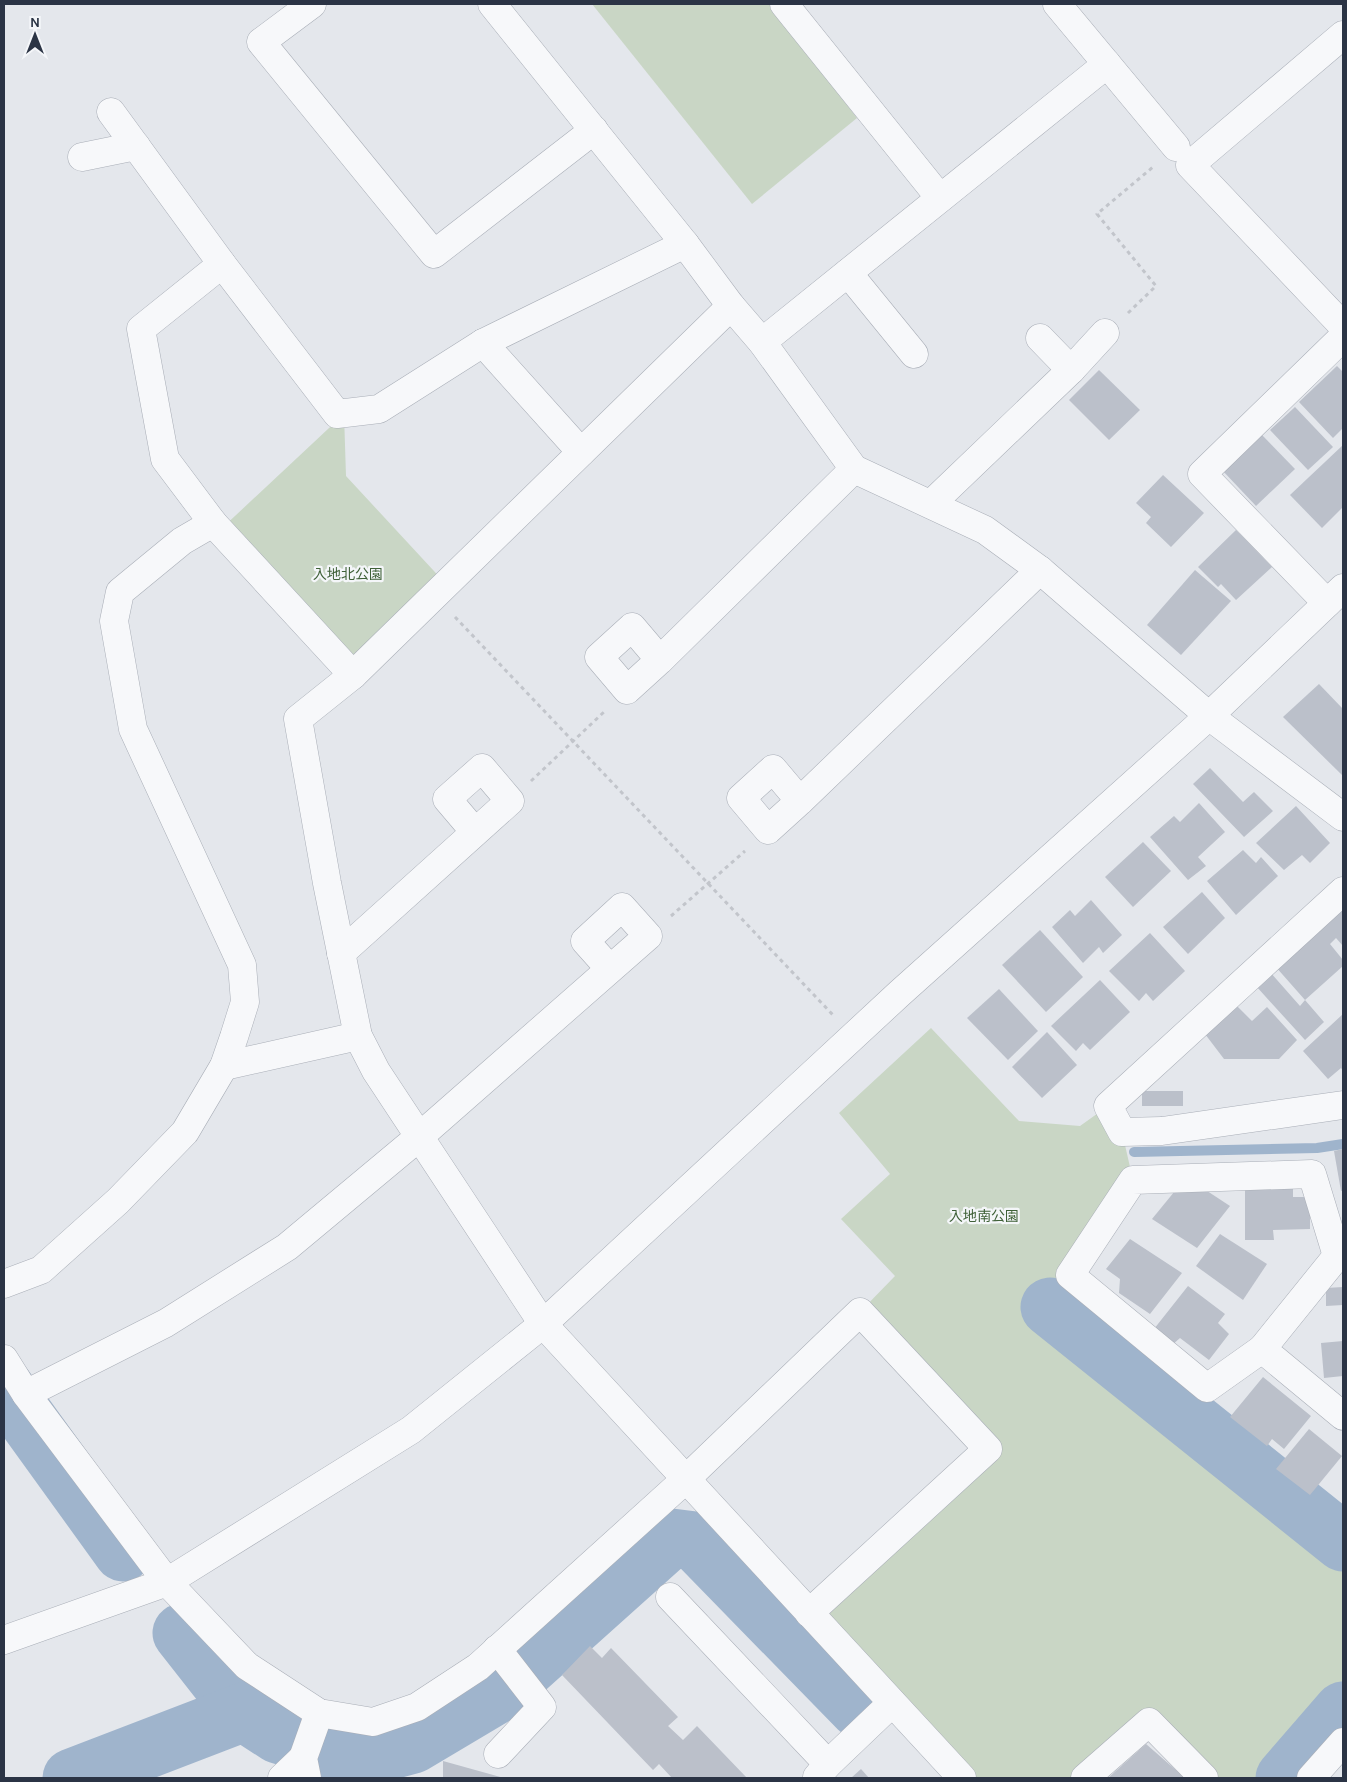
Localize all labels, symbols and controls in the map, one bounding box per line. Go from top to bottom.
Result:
north arrow [10,10,60,60]
text: N [30,14,40,31]
park label: 入地北公園 [313,566,383,583]
park label: 入地南公園 [949,1208,1019,1225]

